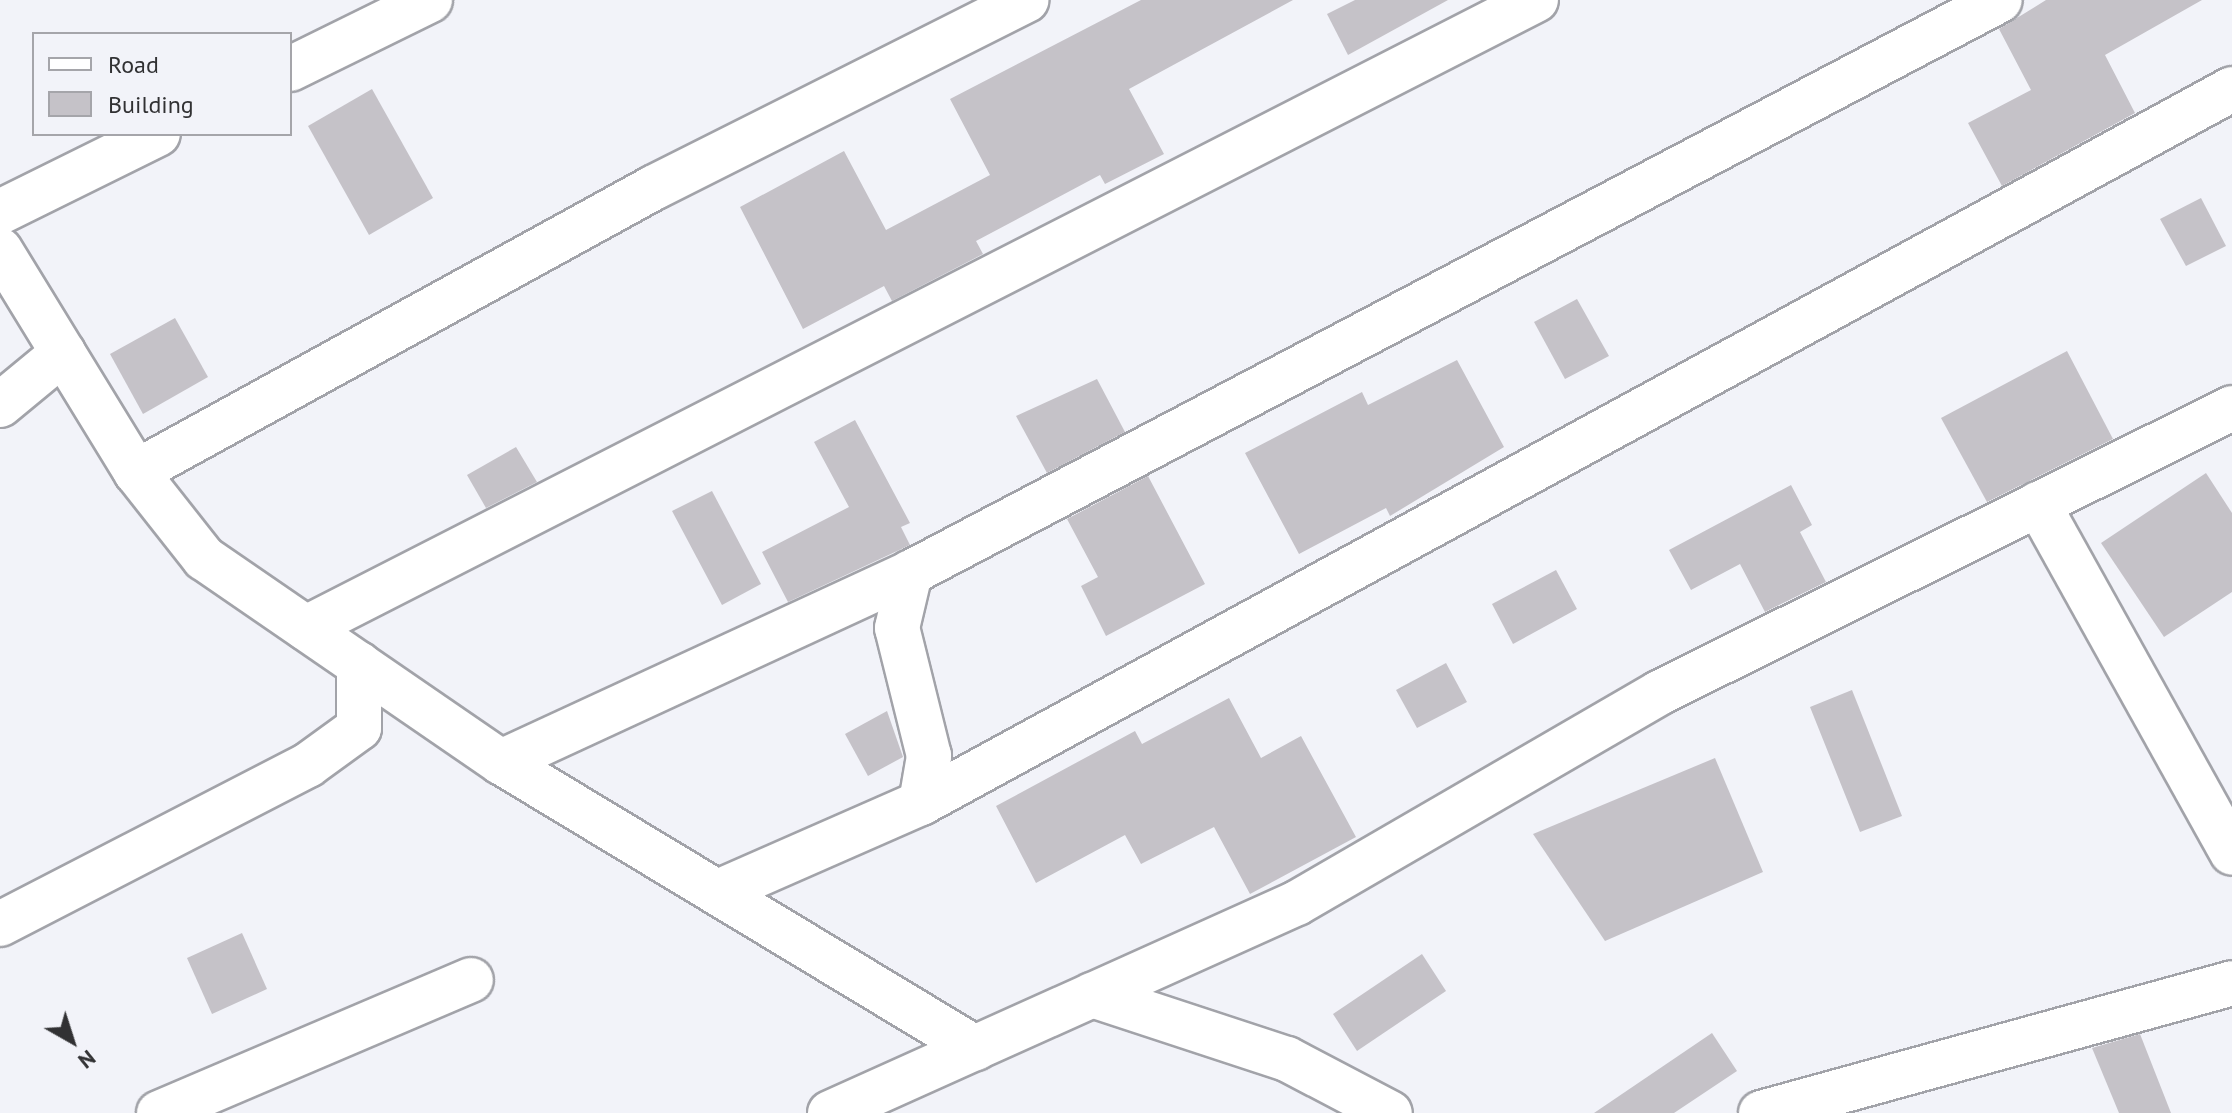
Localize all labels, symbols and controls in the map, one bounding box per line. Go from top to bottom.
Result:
legend [32,32,292,136]
text: Road [108,49,159,80]
text: Building [108,89,194,120]
north arrow [32,1001,112,1081]
text: N [73,1044,102,1075]

